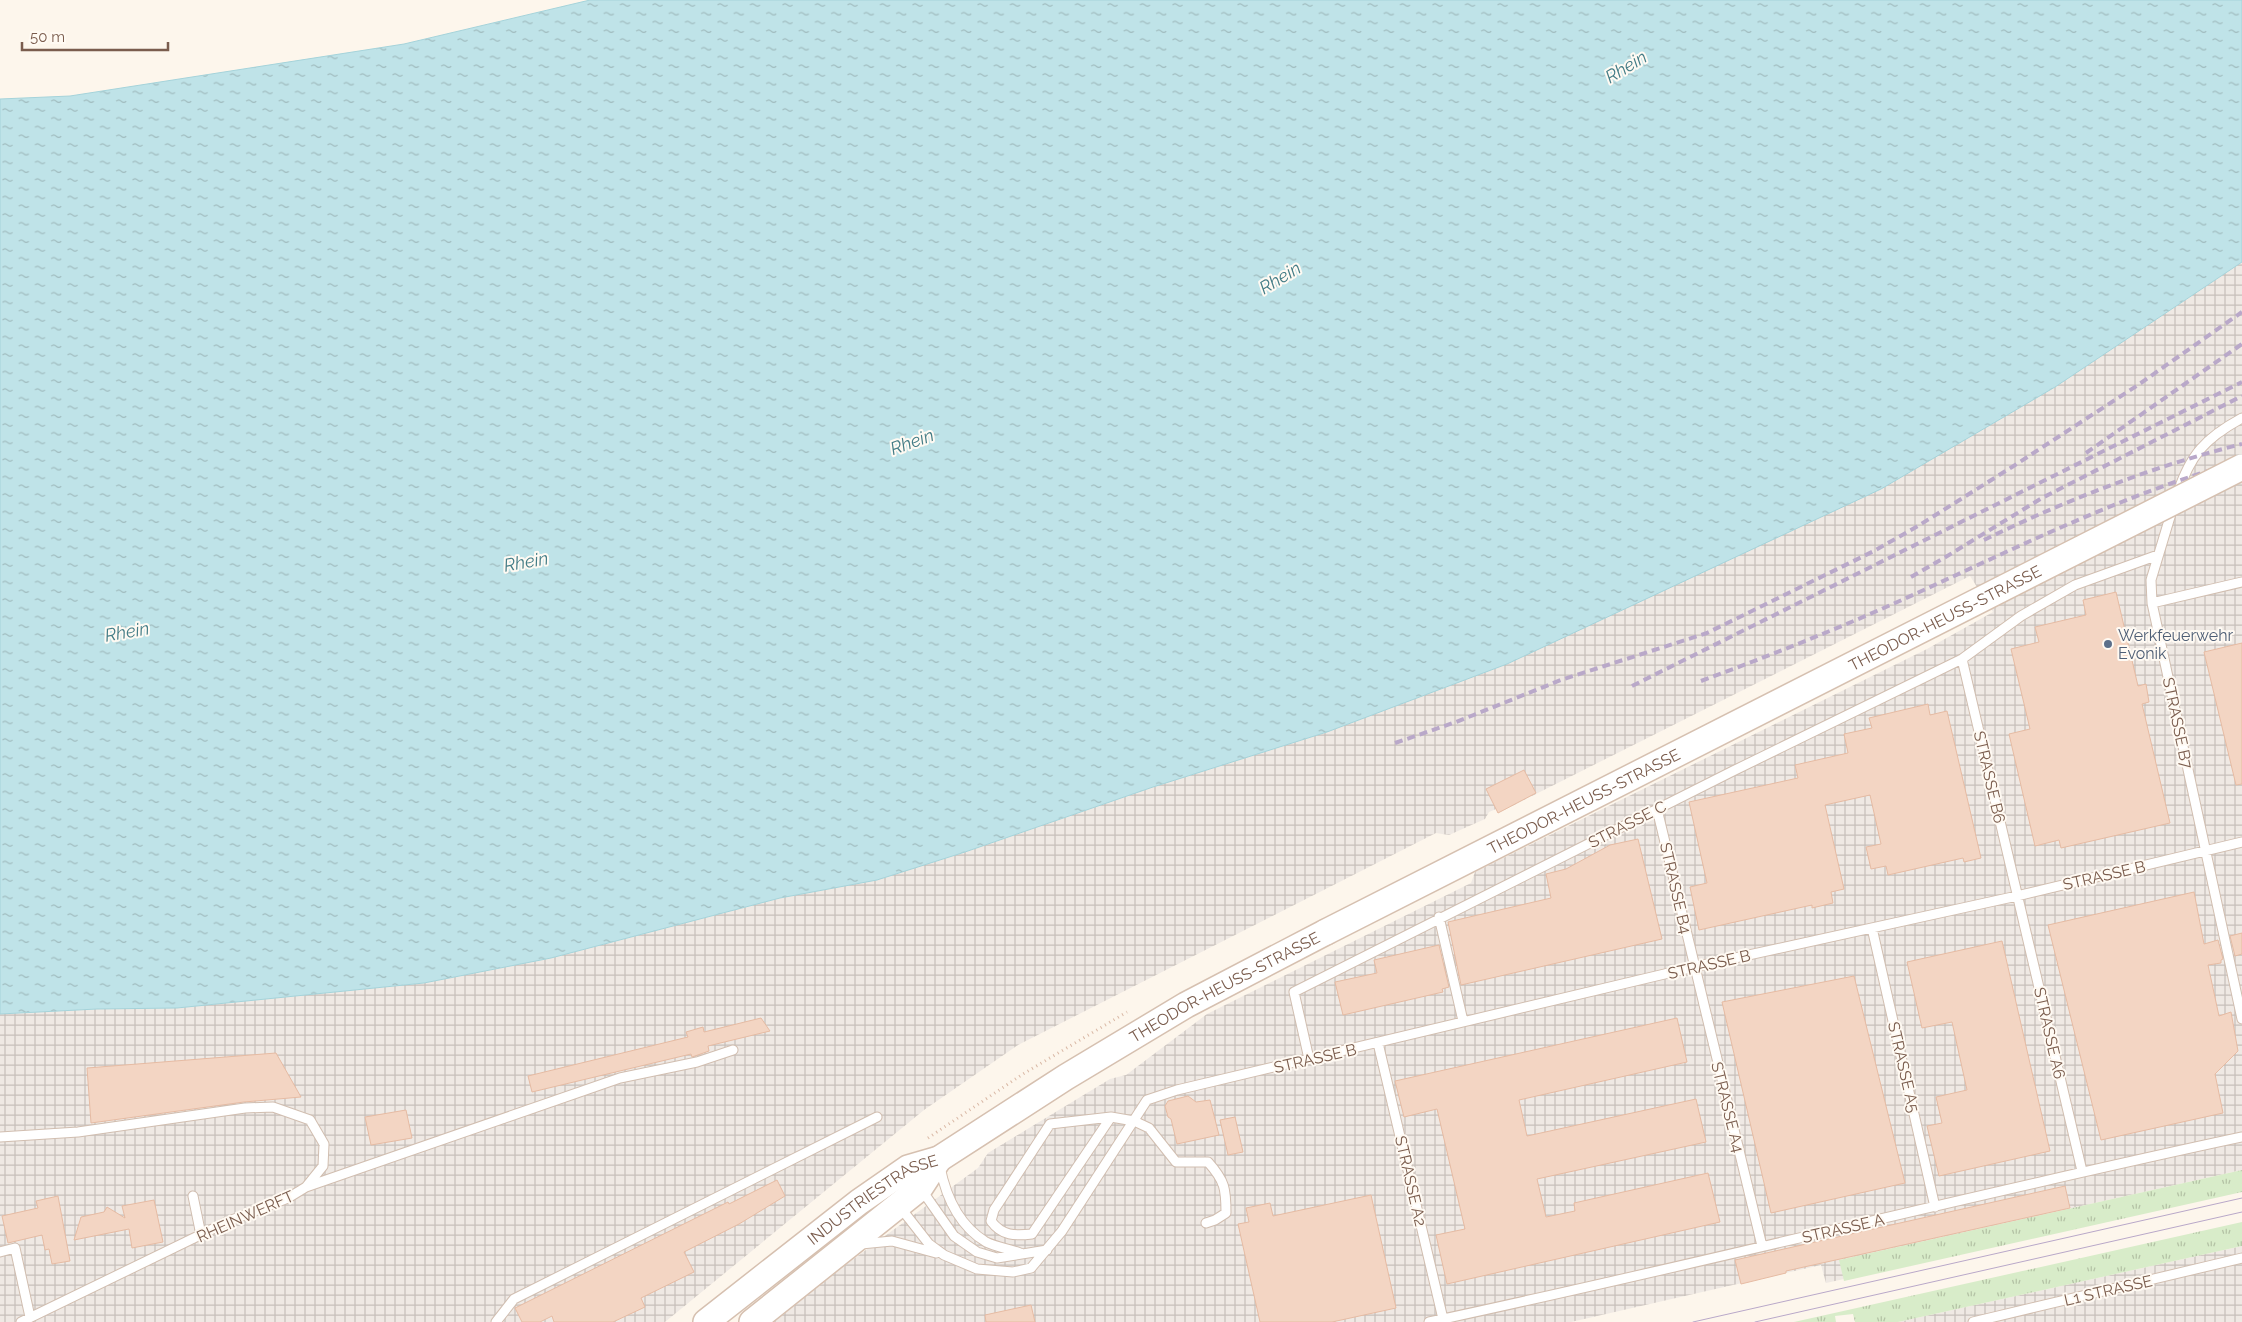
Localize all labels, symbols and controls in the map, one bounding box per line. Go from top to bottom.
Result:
scale bar [22,20,169,52]
text: 50 m [30,28,65,46]
water label: Rhein [1601,46,1650,87]
water label: Rhein [1255,257,1304,298]
water label: Rhein [887,424,936,459]
water label: Rhein [502,547,550,576]
street label: THEODOR-HEUSS-STRASSE [1846,561,2045,675]
water label: Rhein [103,617,151,646]
place label: Werkfeuerwehr Evonik [2118,626,2234,663]
marker: Werkfeuerwehr Evonik [2102,638,2114,650]
street label: STRASSE B7 [2159,676,2197,771]
street label: STRASSE B6 [1970,729,2009,825]
street label: THEODOR-HEUSS-STRASSE [1484,745,1684,858]
street label: STRASSE C [1585,797,1669,852]
street label: STRASSE B4 [1656,841,1695,936]
street label: STRASSE B [2061,857,2147,894]
street label: THEODOR-HEUSS-STRASSE [1126,928,1323,1047]
street label: STRASSE B [1666,946,1752,983]
street label: STRASSE A6 [2030,985,2069,1081]
street label: STRASSE A5 [1884,1020,1923,1115]
street label: STRASSE B [1272,1040,1358,1077]
street label: STRASSE A4 [1707,1060,1748,1155]
street label: STRASSE A2 [1391,1134,1430,1228]
street label: INDUSTRIESTRASSE [804,1151,940,1249]
street label: RHEINWERFT [194,1186,297,1246]
street label: STRASSE A [1800,1210,1886,1247]
street label: L1 STRASSE [2062,1271,2154,1310]

